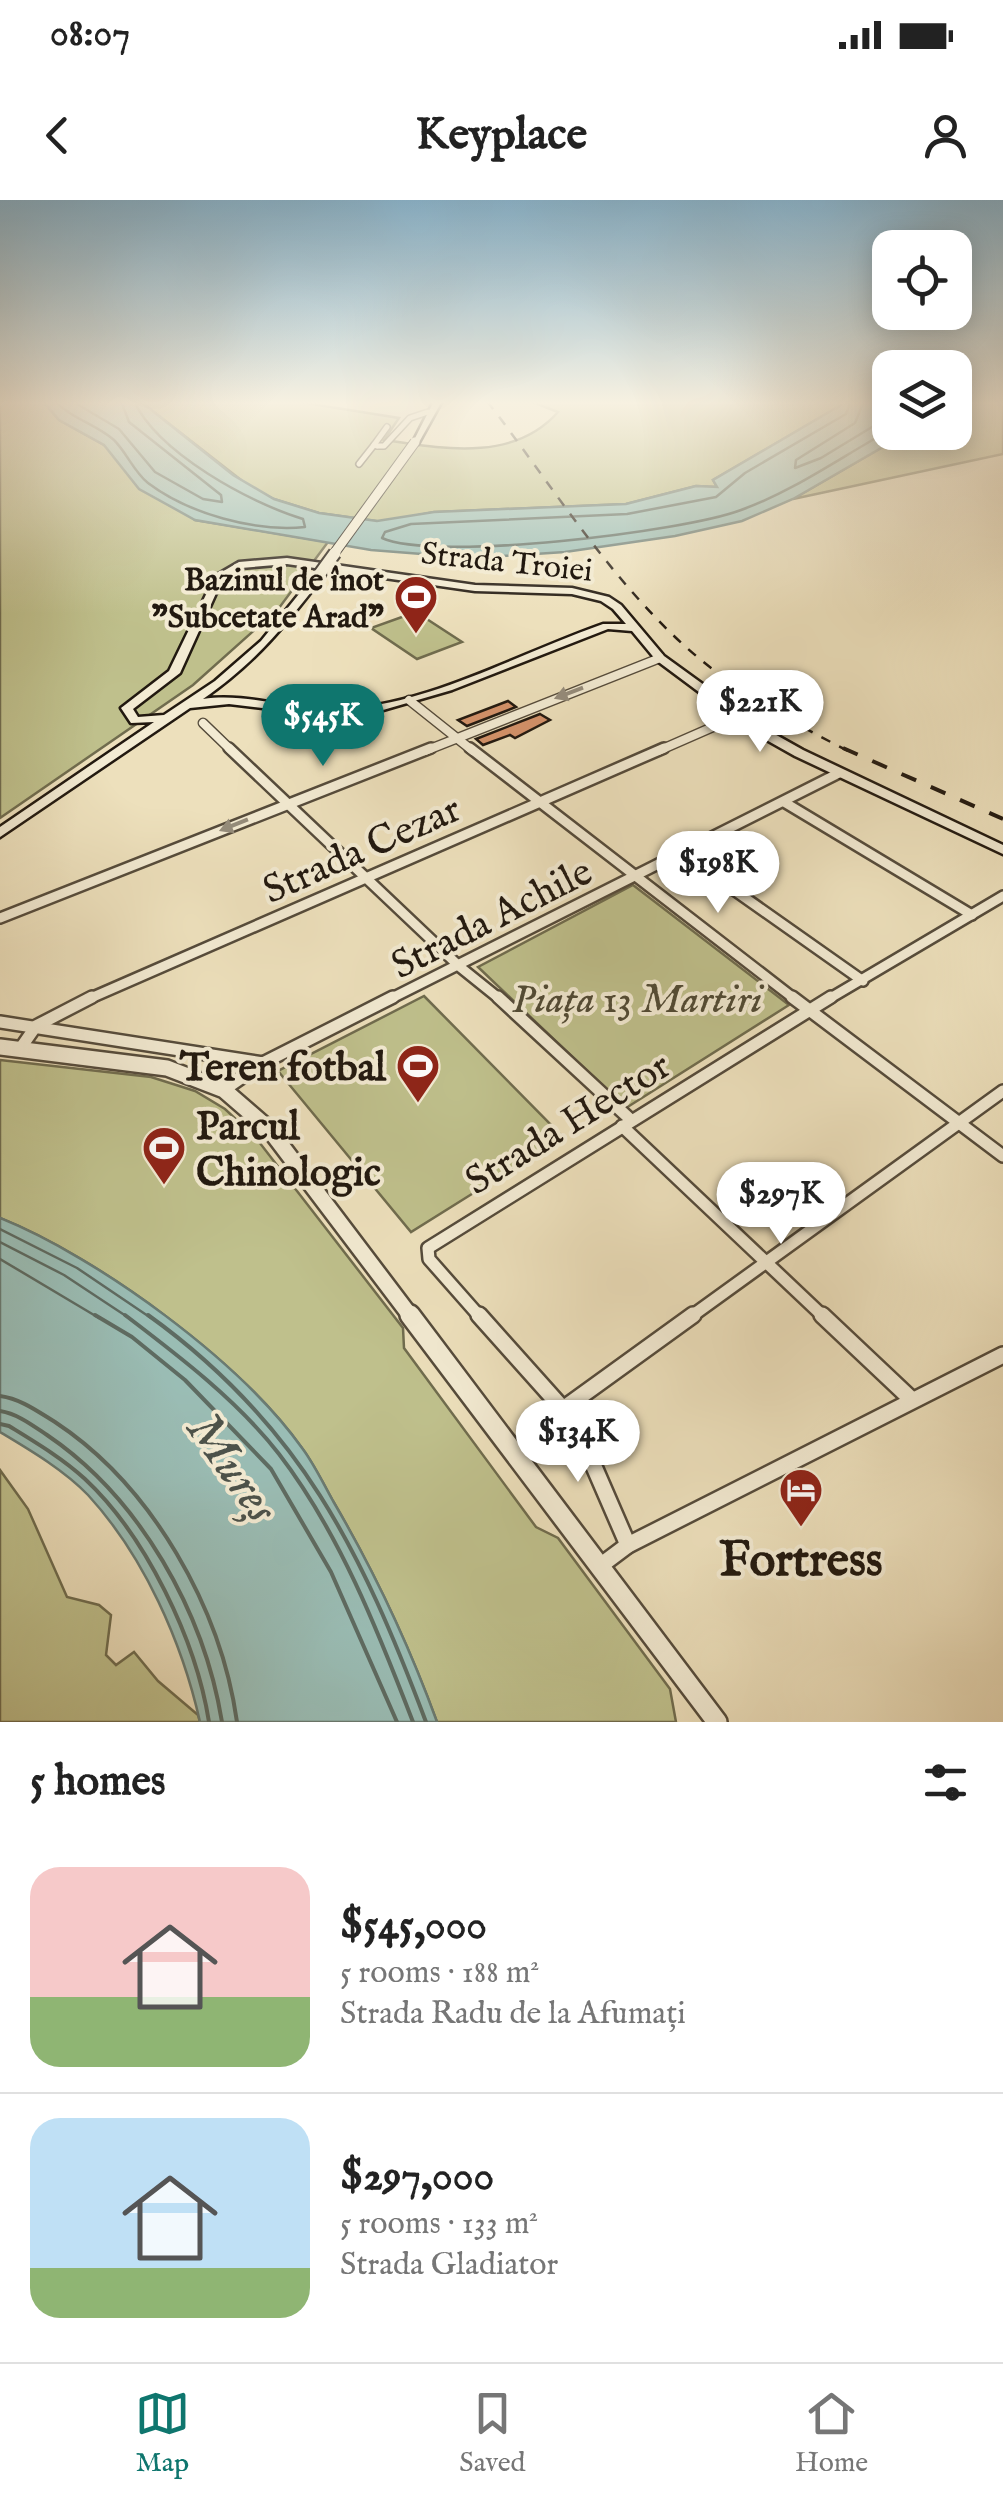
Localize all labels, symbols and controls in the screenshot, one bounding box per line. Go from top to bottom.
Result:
text: 08:07 [50,11,130,59]
text: Keyplace [416,107,587,164]
icon: back [30,108,85,163]
icon: person [918,108,973,163]
map controls [872,230,972,450]
button: locate [872,230,972,330]
button: layers [872,350,972,450]
street label: Strada Troiei [419,534,595,593]
place label: Bazinul de înot "Subcetate Arad" [152,561,384,639]
sports icon: Bazinul de înot "Subcetate Arad" [393,574,439,635]
pin: $221K [690,670,830,755]
text: $221K [719,682,801,723]
pin: $545K [253,684,393,769]
one-way arrow [554,686,584,701]
text: $545K [283,696,363,737]
street label: Strada Cezar [256,785,469,917]
one-way arrow [219,817,249,833]
pin: $198K [648,831,788,916]
text: $198K [678,843,758,884]
street label: Strada Achile [384,848,602,993]
park label: Piața 13 Martiri [512,976,765,1027]
street label: Strada Hector [457,1042,681,1208]
sports icon: Teren fotbal [395,1043,441,1104]
place label: Teren fotbal [179,1044,387,1095]
place label: Parcul Chinologic [196,1103,381,1200]
sports icon: Parcul Chinologic [141,1125,187,1186]
pin: $297K [711,1162,851,1247]
text: $297K [739,1174,823,1215]
pin: $134K [508,1400,648,1485]
water label: Mureș [171,1401,292,1537]
text: $134K [538,1412,618,1453]
hotel icon: Fortress [778,1467,824,1528]
place label: Fortress [719,1532,883,1592]
icon: filters [918,1755,973,1810]
text: 5 homes [30,1756,166,1809]
text: $545,000 [340,1900,487,1953]
icon: home [110,1907,230,2027]
text: 5 rooms · 188 m² [340,1953,539,1994]
text: Strada Radu de la Afumați [340,1994,686,2035]
text: $297,000 [340,2151,494,2204]
icon: home [110,2158,230,2278]
text: 5 rooms · 133 m² [340,2204,538,2245]
text: Strada Gladiator [340,2245,558,2286]
tab: Map [135,2386,190,2481]
tab: Saved [459,2386,526,2481]
tab: Home [795,2386,868,2481]

